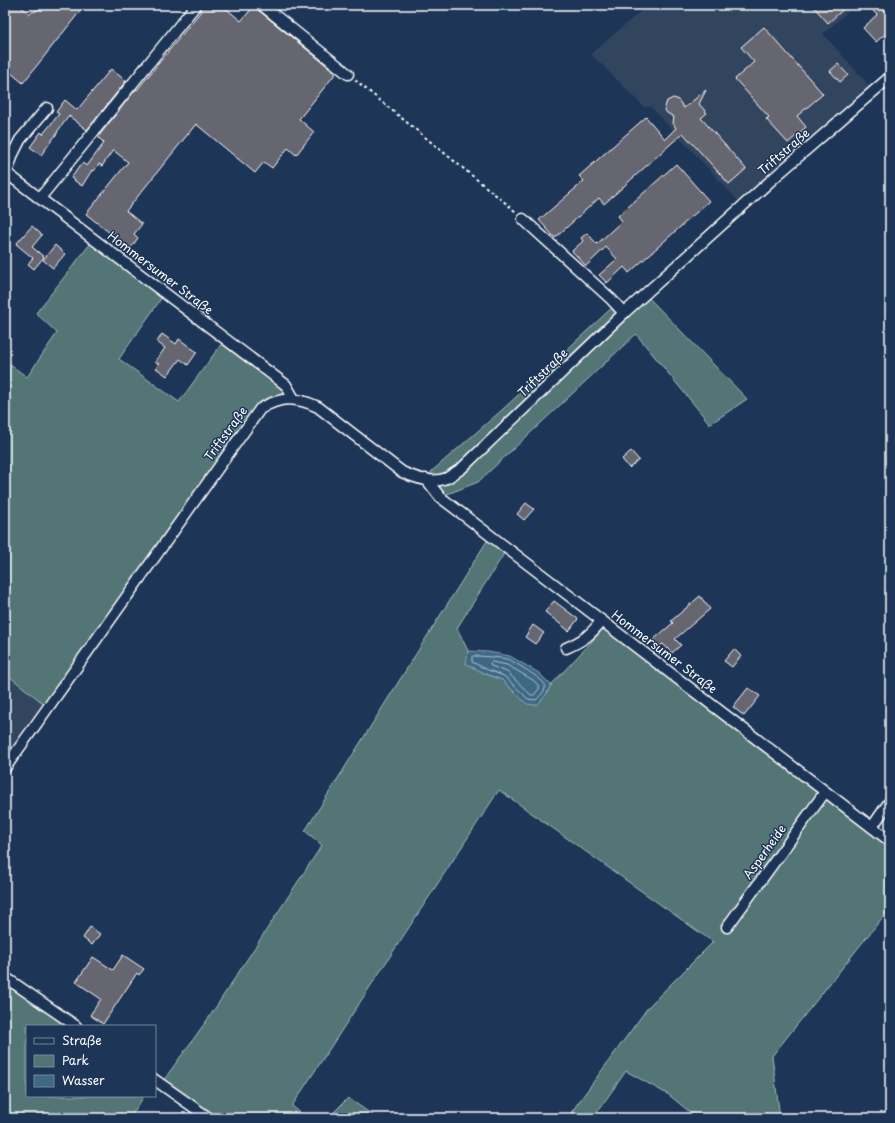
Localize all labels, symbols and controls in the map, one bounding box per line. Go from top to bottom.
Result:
street label: Triftstraße [754,124,813,179]
street label: Hommersumer Straße [104,226,217,318]
street label: Triftstraße [513,344,571,401]
street label: Triftstraße [199,402,251,464]
street label: Hommersumer Straße [608,605,721,697]
street label: Asperheide [738,820,790,882]
legend [26,1025,156,1097]
text: Straße [62,1031,102,1049]
text: Park [62,1051,89,1069]
text: Wasser [62,1071,105,1089]

